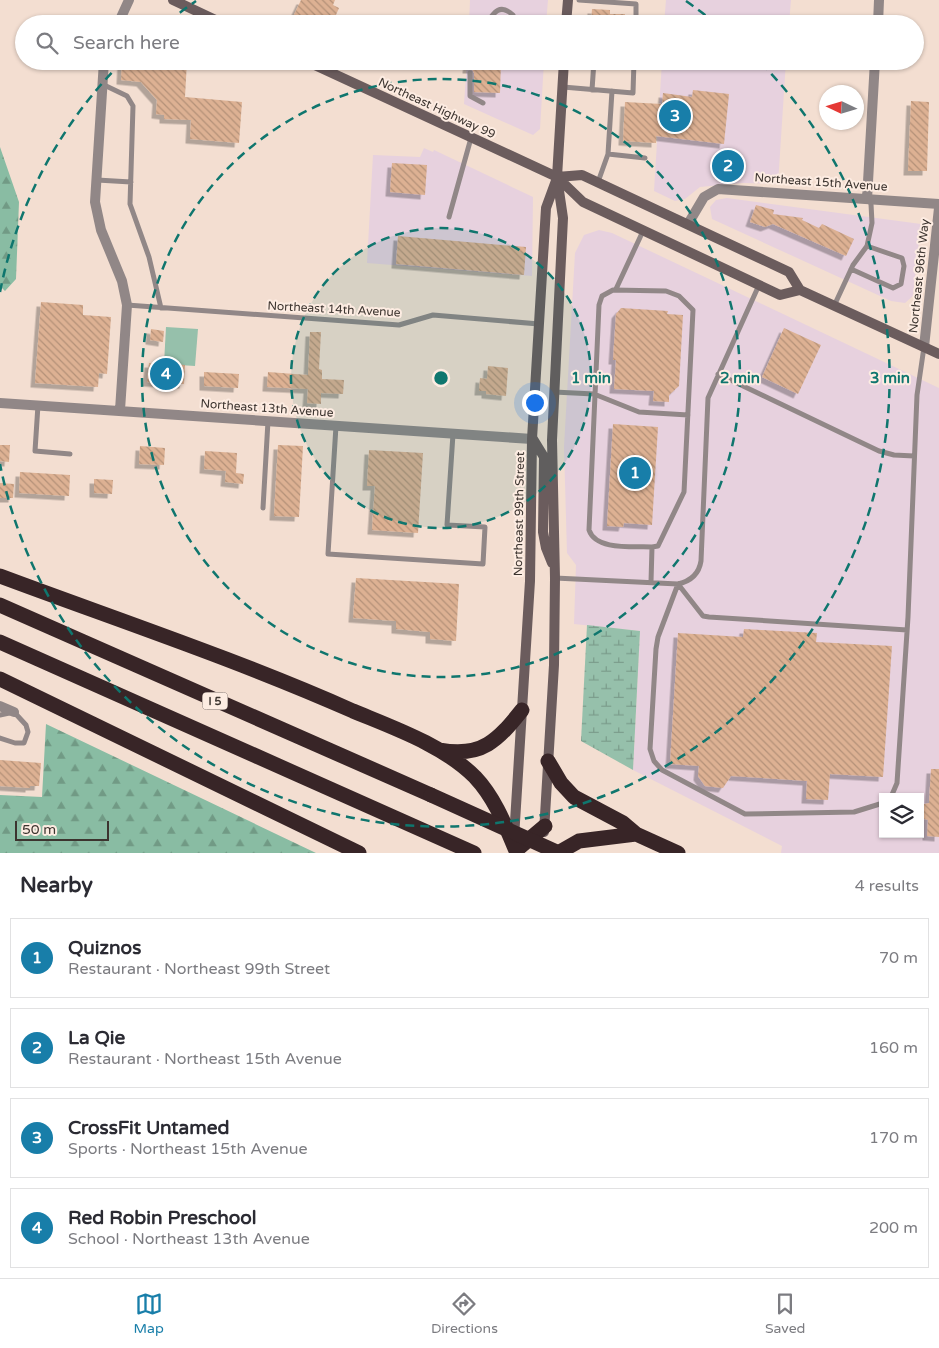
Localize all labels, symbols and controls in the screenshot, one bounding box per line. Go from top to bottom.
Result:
search box [15,15,924,70]
icon: search [33,29,61,57]
text: Search here [73,32,180,54]
street label: Northeast Highway 99 [376,75,498,141]
north arrow [819,85,864,130]
pin: 3 [659,97,691,135]
pin: 2 [712,147,744,185]
street label: Northeast 15th Avenue [754,170,888,194]
street label: Northeast 96th Way [906,218,932,334]
street label: Northeast 14th Avenue [267,299,401,319]
pin: 4 [150,355,182,393]
centre of rings [432,369,450,387]
text: 1 min [571,369,611,387]
text: 2 min [720,369,760,387]
text: 3 min [870,369,910,387]
your location [522,390,548,416]
street label: Northeast 13th Avenue [200,396,334,420]
street label: Northeast 99th Street [511,451,527,576]
pin: 1 [619,454,651,492]
road number: I 5 [202,692,228,709]
map controls [879,793,924,838]
button: layers [879,793,924,838]
scale bar [15,818,109,841]
text: 50 m [22,821,56,838]
text: Nearby [20,873,93,898]
text: 4 results [855,876,919,896]
text: Quiznos [68,937,141,959]
text: 1 [32,948,42,968]
text: 70 m [879,948,918,968]
text: Restaurant · Northeast 99th Street [68,959,330,979]
text: La Qie [68,1027,125,1049]
text: 2 [32,1038,42,1058]
text: 160 m [869,1038,918,1058]
text: Restaurant · Northeast 15th Avenue [68,1049,342,1069]
text: CrossFit Untamed [68,1117,229,1139]
text: 3 [32,1128,42,1148]
text: 170 m [869,1128,918,1148]
text: Sports · Northeast 15th Avenue [68,1139,308,1159]
text: Red Robin Preschool [68,1207,257,1229]
text: 4 [32,1218,42,1238]
text: 200 m [869,1218,918,1238]
text: School · Northeast 13th Avenue [68,1229,310,1249]
tab: Map [134,1290,164,1337]
tab: Directions [431,1290,498,1337]
tab: Saved [765,1290,805,1337]

